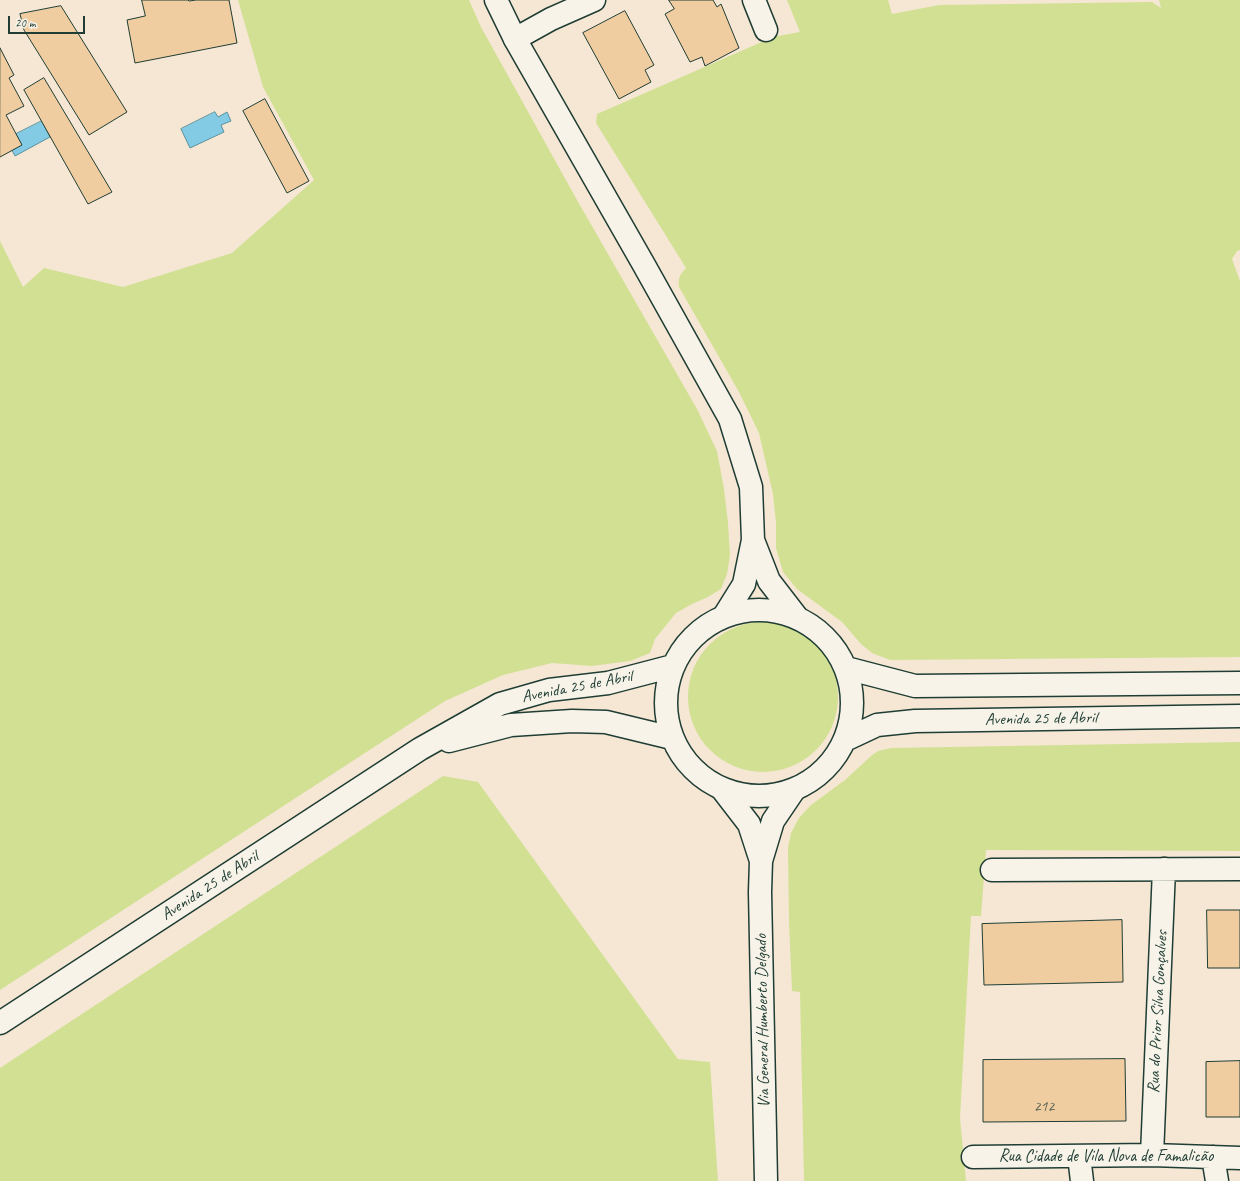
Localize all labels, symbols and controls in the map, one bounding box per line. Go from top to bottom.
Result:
scale bar [10,8,87,34]
text: 20 m [15,15,35,31]
street label: Avenida 25 de Abril [520,666,634,708]
street label: Avenida 25 de Abril [985,708,1097,730]
street label: Avenida 25 de Abril [157,847,263,925]
street label: Rua do Prior Silva Gonçalves [1144,930,1172,1094]
street label: Via General Humberto Delgado [751,934,775,1108]
house number: 212 [1034,1098,1054,1116]
street label: Rua Cidade de Vila Nova de Famalicão [999,1147,1213,1167]

